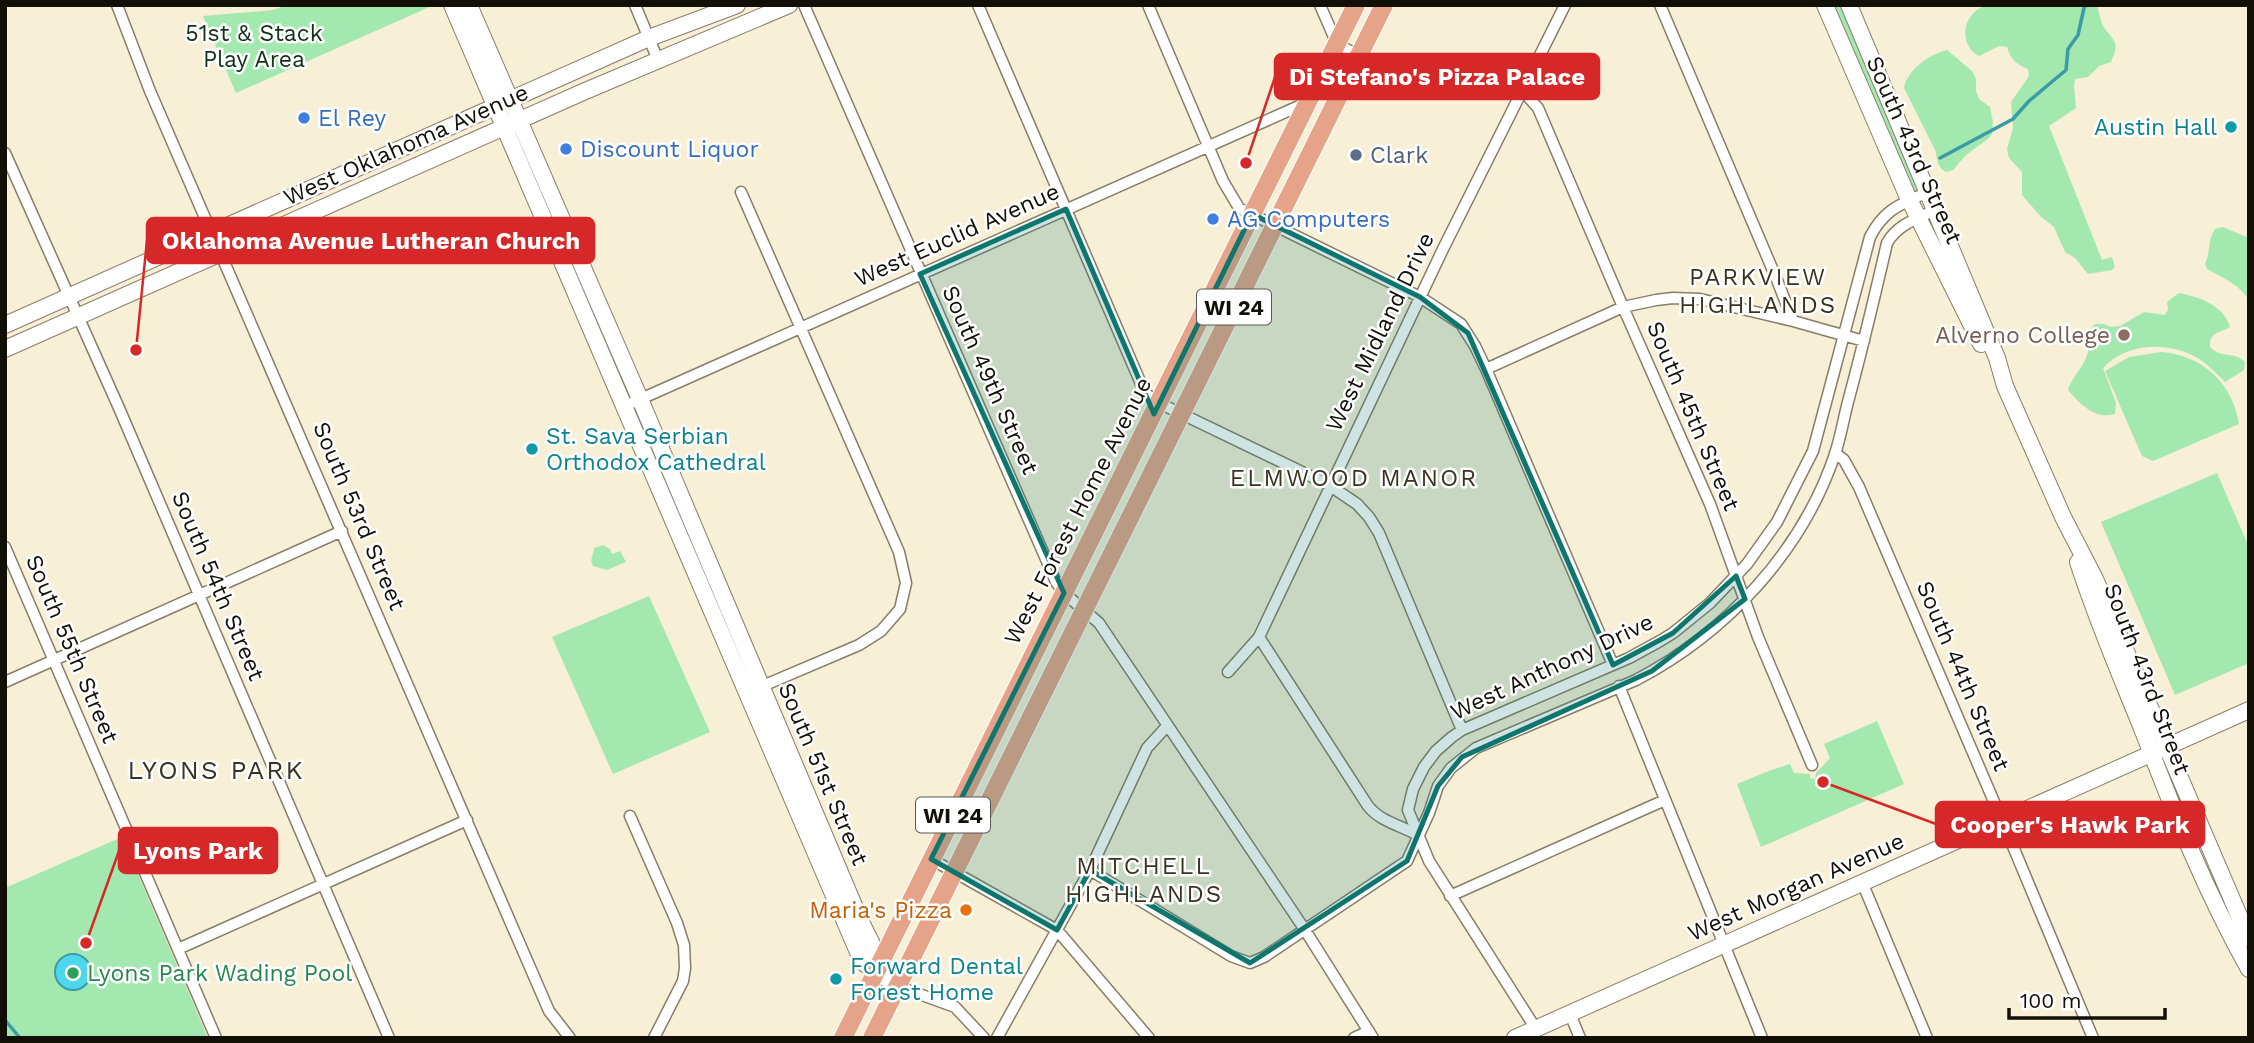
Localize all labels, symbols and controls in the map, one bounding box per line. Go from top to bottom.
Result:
park label: 51st & Stack Play Area [185,20,323,73]
street label: South 43rd Street [1860,52,1968,248]
callout: Di Stefano's Pizza Palace [1275,54,1599,99]
text: Di Stefano's Pizza Palace [1289,63,1585,91]
street label: West Oklahoma Avenue [279,79,533,211]
place label: El Rey [318,105,386,132]
marker: El Rey [296,110,312,126]
place label: Austin Hall [2094,114,2217,141]
marker: Austin Hall [2223,119,2239,135]
place label: Discount Liquor [580,136,759,163]
marker: Discount Liquor [558,141,574,157]
place label: Clark [1370,142,1428,169]
marker: Clark [1348,147,1364,163]
street label: West Euclid Avenue [850,178,1064,292]
place label: AG Computers [1227,206,1390,233]
marker: AG Computers [1205,211,1221,227]
callout: Oklahoma Avenue Lutheran Church [147,218,594,263]
text: Oklahoma Avenue Lutheran Church [162,227,580,255]
street label: West Midland Drive [1320,228,1440,436]
district label: PARKVIEW HIGHLANDS [1679,263,1837,319]
street label: South 49th Street [936,281,1044,479]
road number: WI 24 [1197,290,1271,324]
street label: South 45th Street [1641,317,1745,515]
place label: Alverno College [1935,322,2110,349]
marker: Alverno College [2116,327,2132,343]
street label: West Forest Home Avenue [999,373,1157,649]
street label: South 53rd Street [307,418,411,614]
place label: St. Sava Serbian Orthodox Cathedral [546,423,766,476]
marker: St. Sava Serbian Orthodox Cathedral [524,441,540,457]
district label: ELMWOOD MANOR [1230,464,1478,492]
street label: South 54th Street [166,487,270,685]
street label: South 55th Street [20,551,124,748]
street label: South 44th Street [1911,577,2015,775]
street label: South 43rd Street [2098,580,2196,779]
street label: West Anthony Drive [1446,608,1658,726]
street label: South 51st Street [772,679,874,870]
district label: LYONS PARK [127,755,305,785]
road number: WI 24 [916,798,990,832]
callout: Cooper's Hawk Park [1936,802,2204,847]
text: Cooper's Hawk Park [1950,811,2190,839]
street label: West Morgan Avenue [1684,827,1908,947]
callout: Lyons Park [119,828,277,873]
text: Lyons Park [133,837,263,865]
district label: MITCHELL HIGHLANDS [1065,852,1223,908]
place label: Maria's Pizza [809,897,952,924]
marker: Maria's Pizza [958,902,974,918]
place label: Forward Dental Forest Home [850,953,1023,1006]
place label: Lyons Park Wading Pool [87,960,352,987]
marker: Lyons Park Wading Pool [65,965,81,981]
marker: Forward Dental Forest Home [828,971,844,987]
scale bar [2009,976,2165,1020]
text: 100 m [2020,988,2082,1013]

